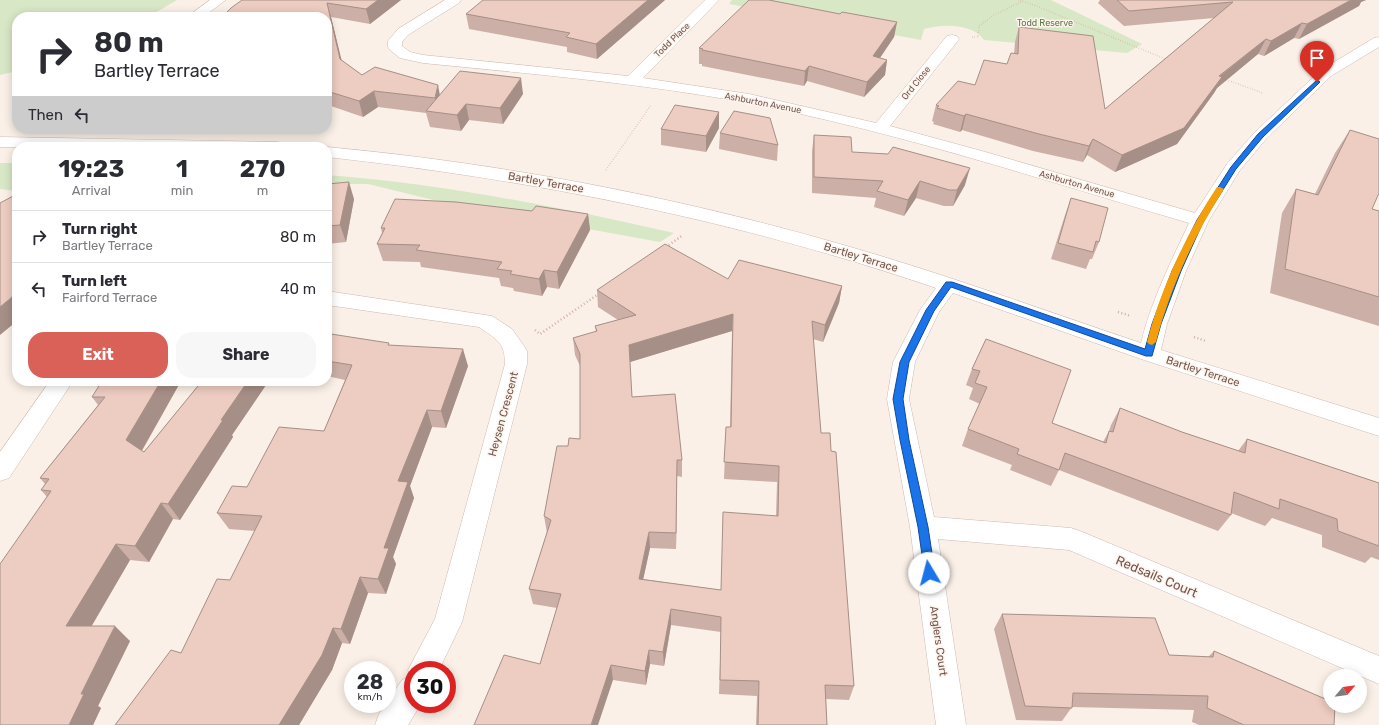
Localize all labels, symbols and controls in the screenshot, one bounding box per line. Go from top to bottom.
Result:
park label: Todd Reserve [1017,18,1073,28]
street label: Todd Place [652,21,692,59]
text: 80 m [94,26,164,59]
icon: right [28,28,80,80]
pin [1300,41,1334,82]
icon: arrive [1306,47,1328,69]
text: Bartley Terrace [94,60,220,82]
street label: Ord Close [900,64,932,102]
street label: Ashburton Avenue [724,91,802,115]
icon: left [71,104,93,126]
text: Then [28,106,63,124]
text: 19:23 [58,155,124,183]
text: 1 [176,155,188,183]
text: 270 [240,155,285,183]
street label: Ashburton Avenue [1038,168,1116,200]
street label: Bartley Terrace [507,169,585,196]
text: Arrival [72,183,111,198]
text: min [171,183,193,198]
text: m [257,183,268,198]
text: Turn right [62,220,137,238]
icon: right [28,226,50,248]
text: 80 m [280,228,316,246]
text: Bartley Terrace [62,238,153,253]
street label: Bartley Terrace [822,240,899,275]
text: Turn left [62,272,127,290]
icon: left [28,278,50,300]
text: 40 m [280,280,316,298]
text: Fairford Terrace [62,290,157,305]
button: Exit [28,332,168,378]
button: Share [176,332,316,378]
street label: Bartley Terrace [1164,353,1241,390]
street label: Heysen Crescent [486,370,521,458]
position arrow [908,552,950,594]
street label: Redsails Court [1114,552,1200,600]
street label: Anglers Court [927,605,950,678]
speed limit sign: 30 [404,661,456,713]
north arrow [1323,669,1367,713]
map controls [1323,669,1367,713]
text: 28 [357,670,383,694]
text: km/h [358,691,382,703]

